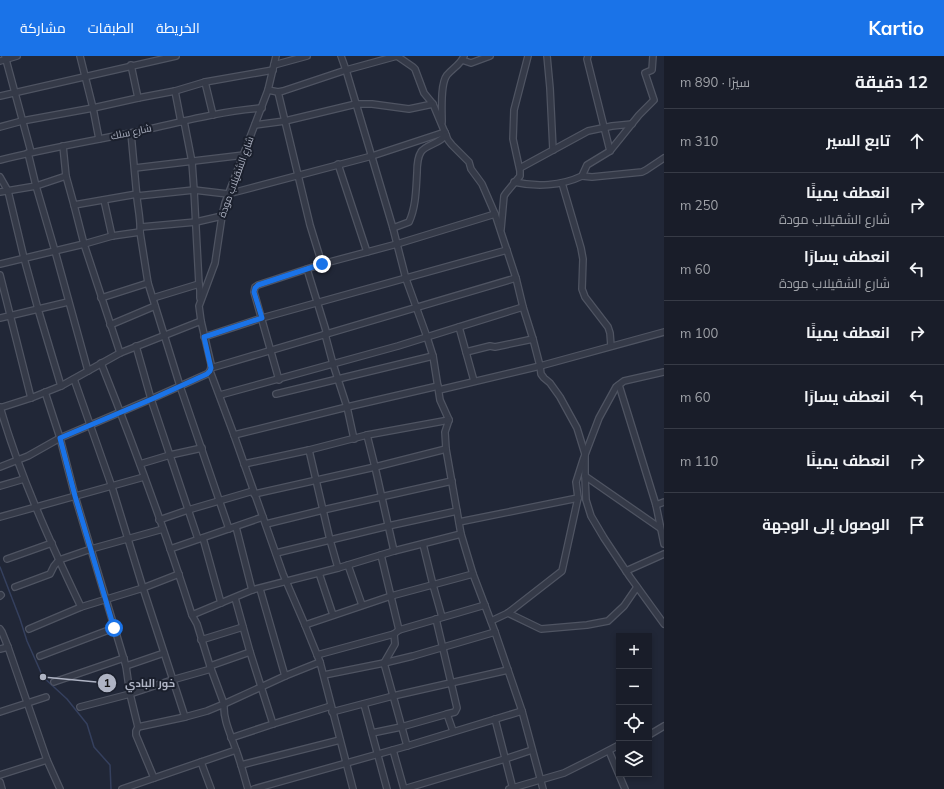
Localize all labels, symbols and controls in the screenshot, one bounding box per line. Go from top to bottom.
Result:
text: Kartio [868,16,924,40]
text: مشاركة [20,19,66,37]
text: الطبقات [88,19,134,37]
text: الخريطة [156,19,200,37]
text: 12 دقيقة [855,71,928,92]
text: سيرًا · 890 m [680,74,750,90]
street label: شارع سلك [109,121,153,143]
icon: ahead [906,130,928,152]
text: تابع السير [826,131,890,150]
text: 310 m [680,133,718,149]
street label: شارع الشقيلاب مودة [215,135,257,219]
text: انعطف يمينًا [806,183,890,202]
icon: right [906,194,928,216]
text: 250 m [680,197,718,213]
text: شارع الشقيلاب مودة [779,211,890,227]
text: انعطف يسارًا [804,247,890,266]
route end [313,255,331,273]
icon: left [906,258,928,280]
text: 60 m [680,261,710,277]
text: شارع الشقيلاب مودة [779,275,890,291]
icon: right [906,322,928,344]
text: انعطف يمينًا [806,323,890,342]
text: 100 m [680,325,718,341]
icon: left [906,386,928,408]
text: انعطف يسارًا [804,387,890,406]
text: 60 m [680,389,710,405]
icon: right [906,450,928,472]
text: انعطف يمينًا [806,451,890,470]
text: 110 m [680,453,718,469]
icon: arrive [906,514,928,536]
text: الوصول إلى الوجهة [762,515,890,534]
route start [105,619,123,637]
map controls [616,633,652,777]
button: + [616,633,652,669]
button: − [616,669,652,705]
callout: خور البادي [97,671,183,694]
text: 1 [103,675,111,690]
text: خور البادي [125,676,175,693]
button: locate [616,705,652,741]
button: layers [616,741,652,777]

